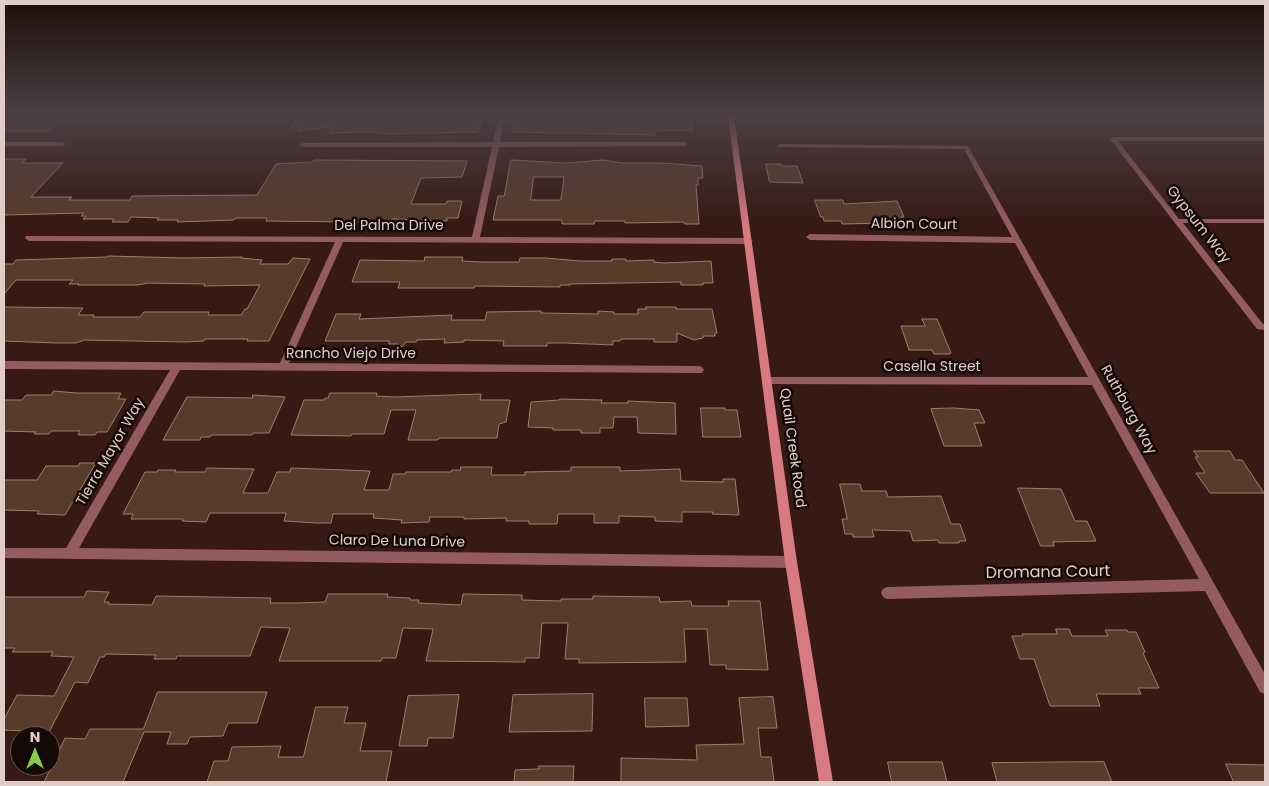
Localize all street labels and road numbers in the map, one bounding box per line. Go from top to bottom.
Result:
street label: Gypsum Way [1163,183,1233,267]
street label: Albion Court [871,216,957,234]
street label: Del Palma Drive [334,218,444,234]
street label: Rancho Viejo Drive [286,346,416,362]
street label: Casella Street [883,359,981,375]
street label: Ruthburg Way [1097,362,1159,458]
street label: Quail Creek Road [775,387,809,509]
street label: Tierra Mayor Way [73,395,149,509]
street label: Claro De Luna Drive [329,532,465,552]
street label: Dromana Court [985,562,1111,584]

